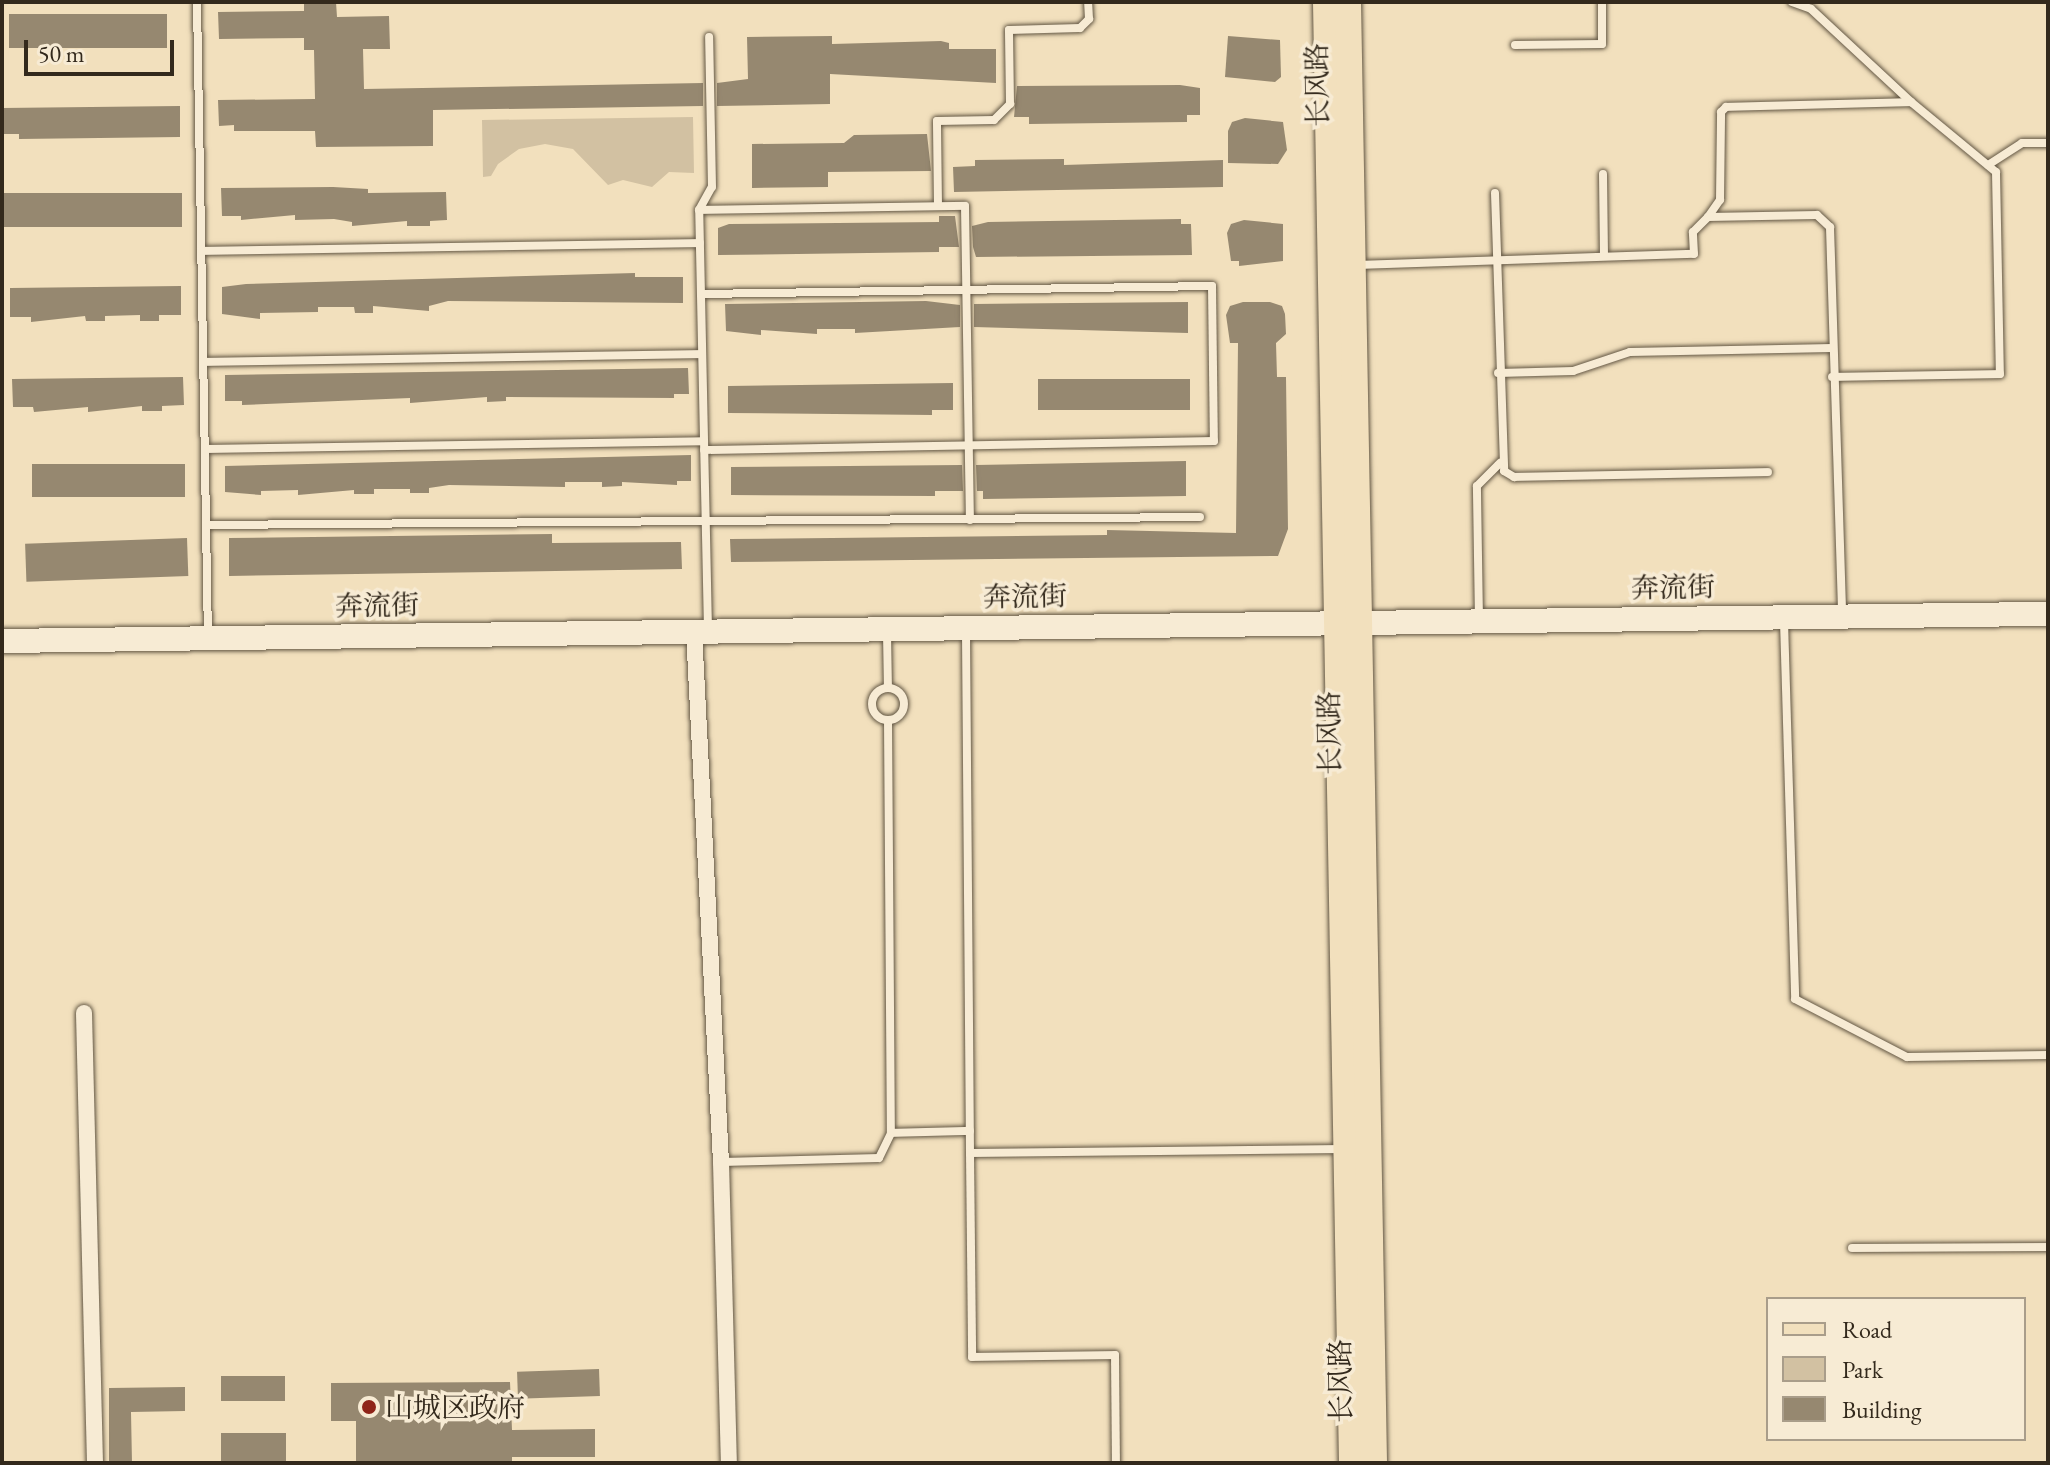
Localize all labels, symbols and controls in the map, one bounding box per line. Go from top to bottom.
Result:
scale bar [28,24,178,74]
text: 50 m [38,38,85,69]
street label: 长风路 [1299,43,1335,127]
street label: 奔流街 [1631,569,1715,605]
street label: 奔流街 [983,578,1067,614]
street label: 奔流街 [335,587,419,623]
street label: 长风路 [1311,691,1347,775]
legend [1766,1297,2026,1441]
text: Road [1842,1314,1892,1345]
street label: 长风路 [1322,1339,1358,1423]
text: Park [1842,1354,1883,1385]
place label: 山城区政府 [385,1390,525,1424]
text: Building [1842,1394,1922,1425]
marker: 山城区政府 [360,1398,378,1416]

